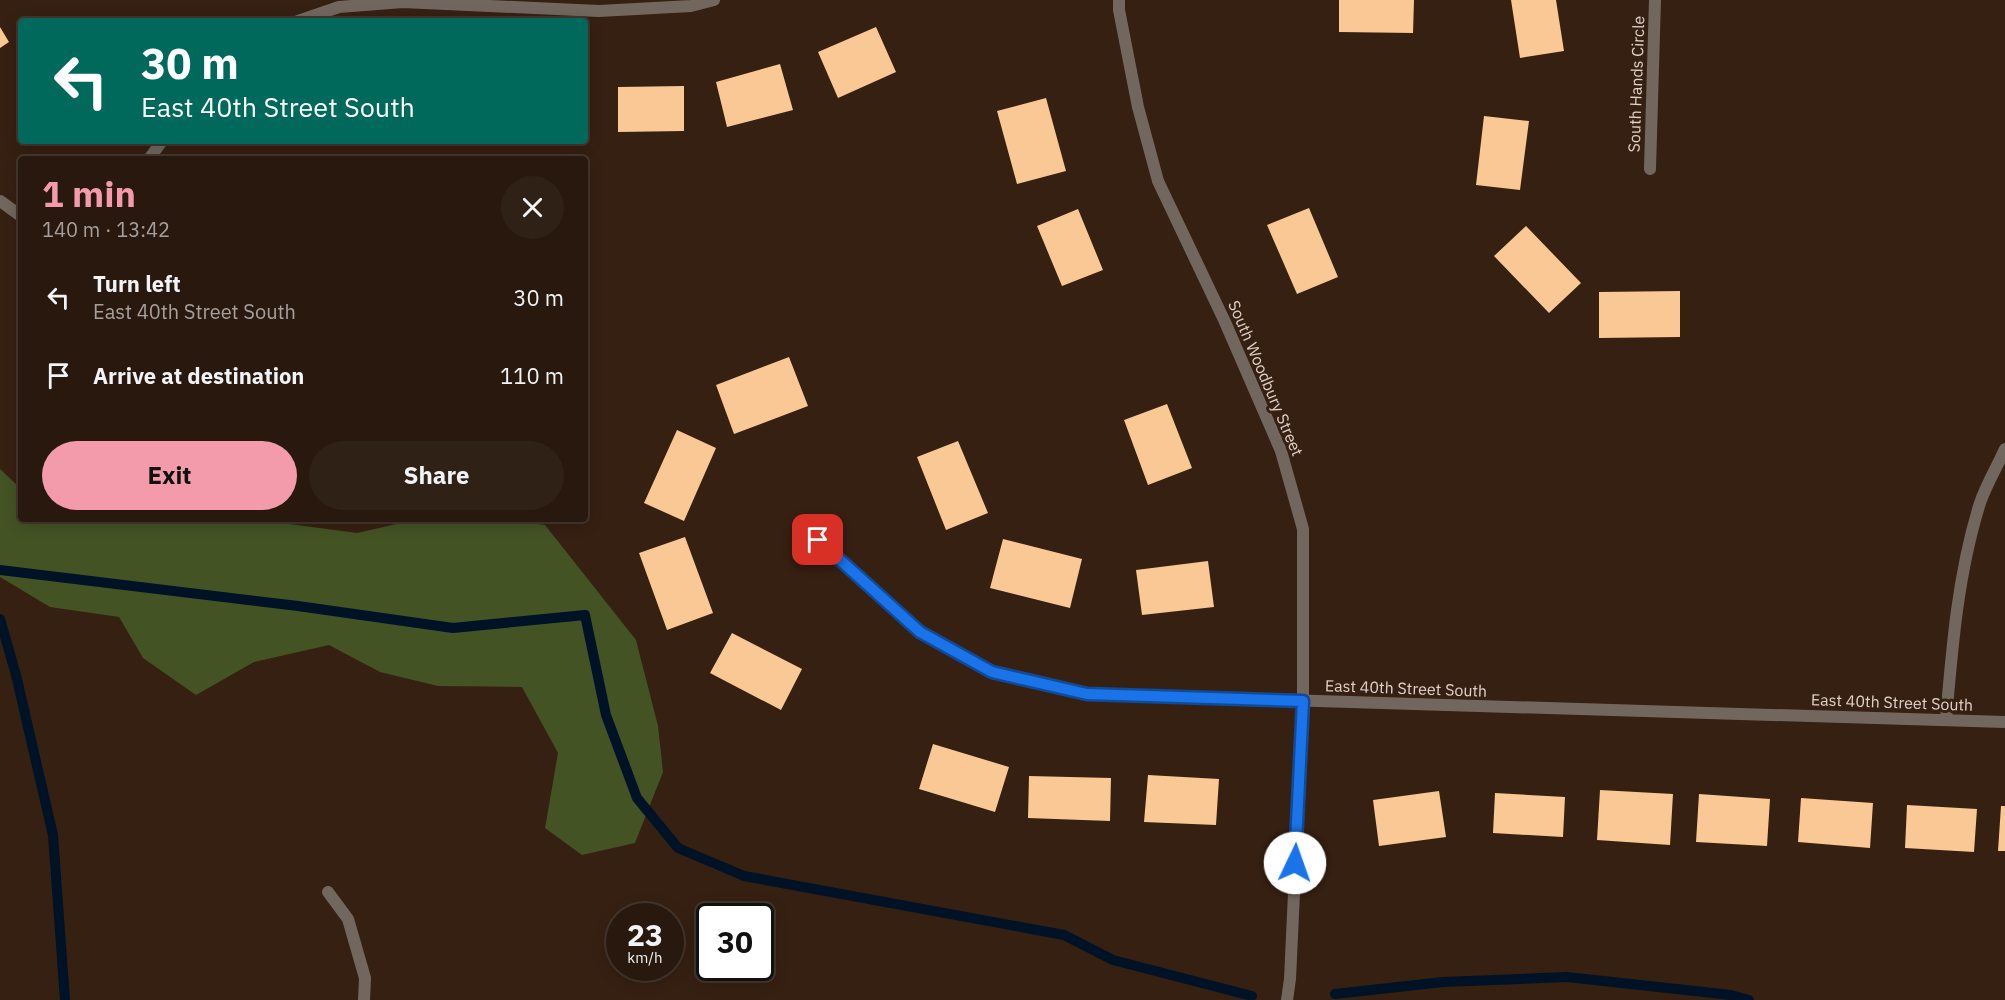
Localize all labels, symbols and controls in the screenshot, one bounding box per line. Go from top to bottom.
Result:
street label: South Hands Circle [1624,15,1648,153]
text: 30 m [141,36,239,91]
icon: left [42,42,120,120]
text: East 40th Street South [141,89,415,124]
text: 1 min [42,170,136,217]
button: close [501,176,564,239]
text: 140 m · 13:42 [42,216,170,243]
text: Turn left [93,269,181,298]
icon: left [42,281,75,314]
text: 30 m [513,283,564,312]
street label: South Woodbury Street [1224,297,1308,459]
text: East 40th Street South [93,298,296,325]
icon: arrive [42,359,75,392]
text: Arrive at destination [93,361,304,390]
text: 110 m [500,361,564,390]
button: Exit [42,441,297,510]
button: Share [309,441,564,510]
pin [792,514,843,565]
icon: arrive [801,523,834,556]
street label: East 40th Street South [1325,675,1487,701]
street label: East 40th Street South [1811,689,1973,715]
position arrow [1263,831,1327,895]
speed limit sign: 30 [696,903,774,981]
text: 23 [627,915,663,954]
text: km/h [627,948,663,967]

